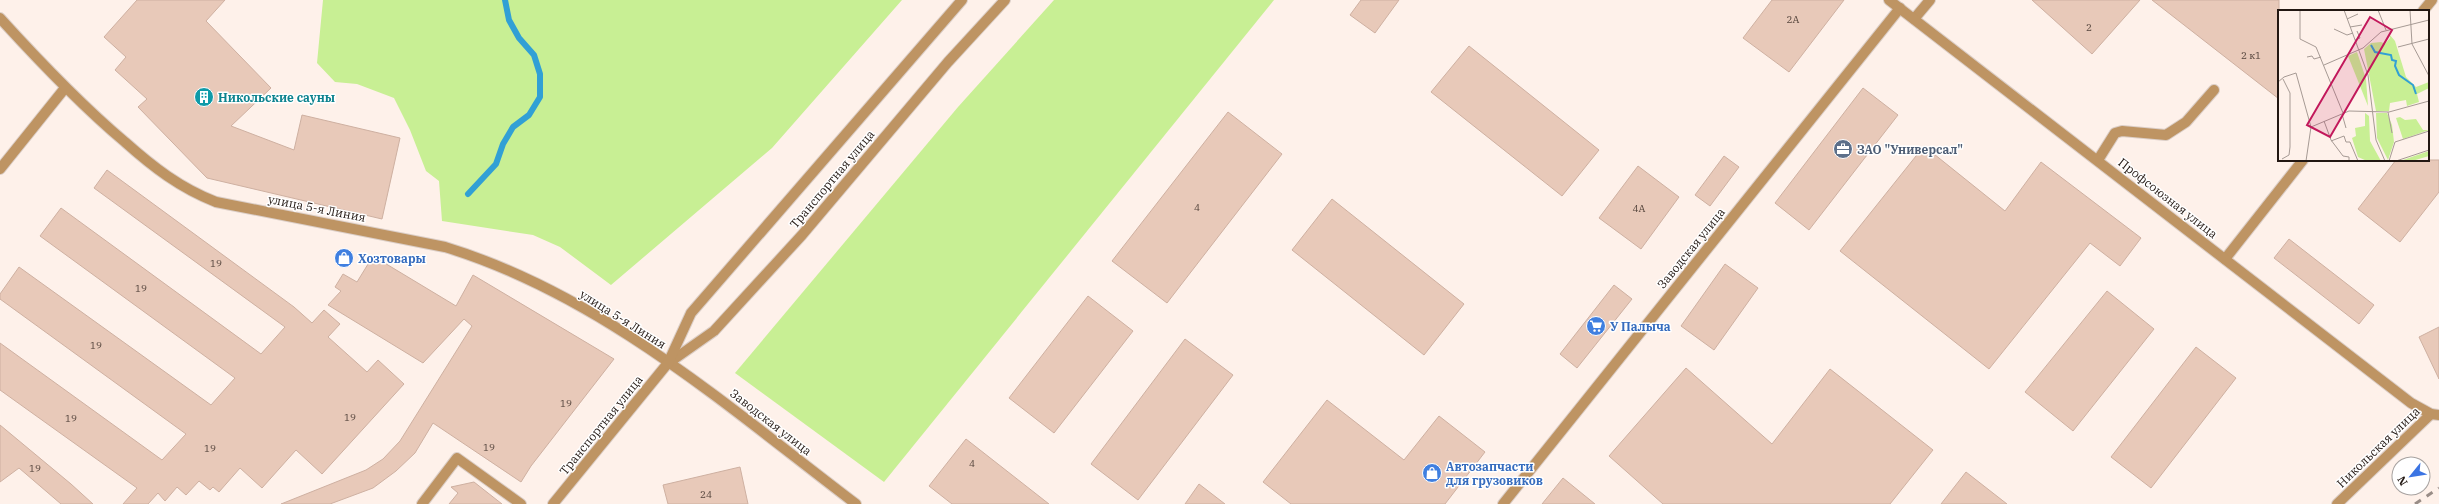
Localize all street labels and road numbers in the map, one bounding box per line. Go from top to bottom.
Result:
street label: Транспортная улица [786,126,878,231]
street label: Профсоюзная улица [2115,155,2221,242]
street label: улица 5-я Линия [267,191,367,225]
street label: Заводская улица [1654,204,1728,291]
street label: улица 5-я Линия [577,286,669,352]
street label: Транспортная улица [556,372,646,478]
street label: Заводская улица [727,386,815,459]
street label: Никольская улица [2333,403,2423,491]

